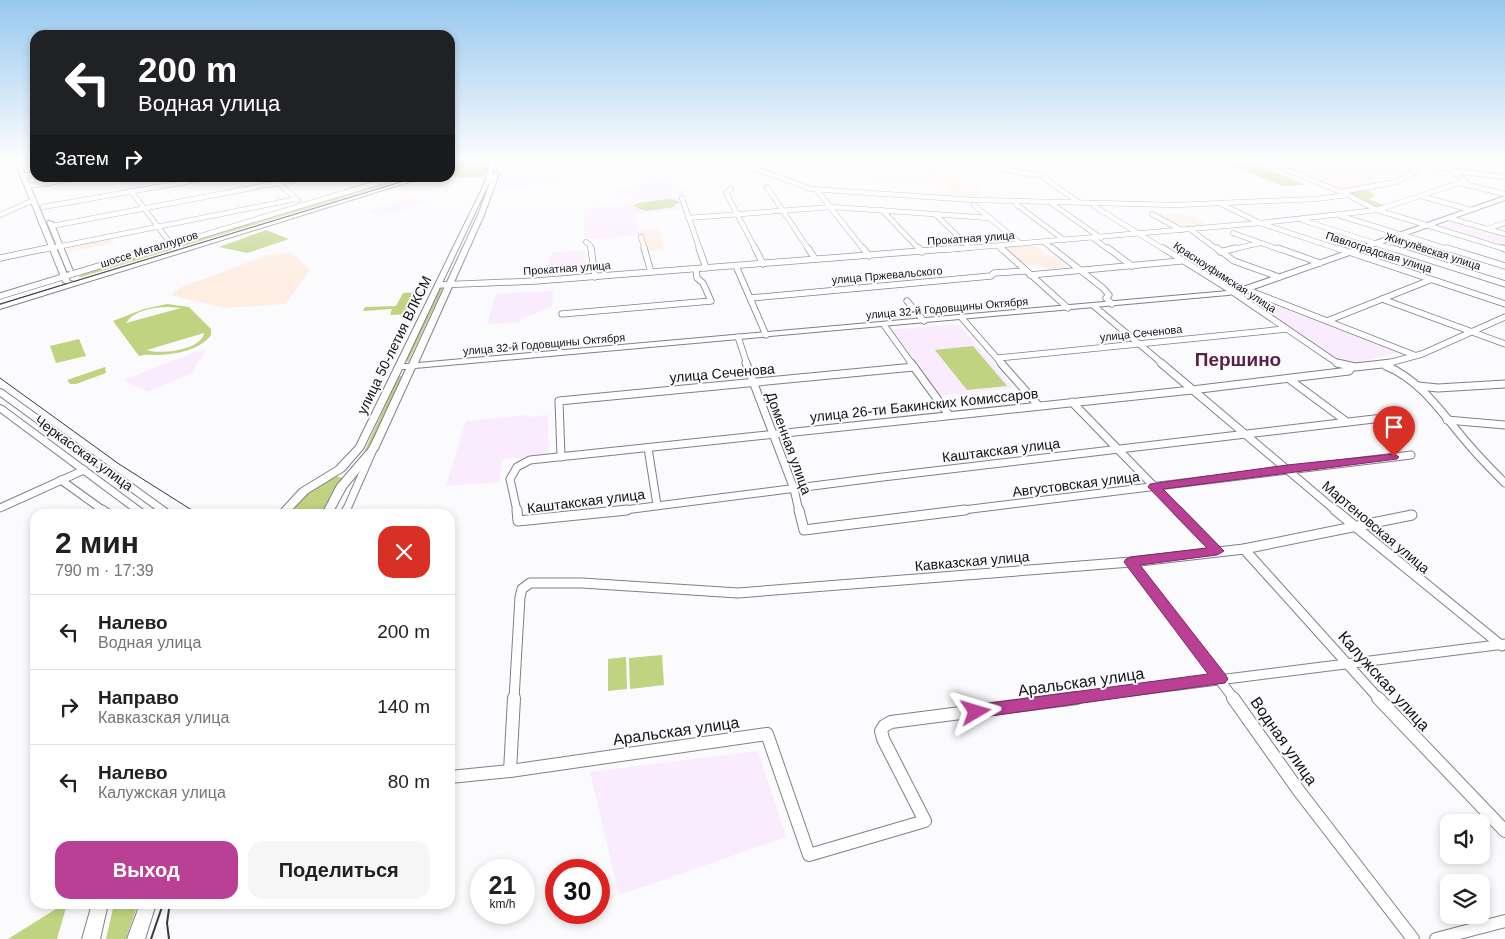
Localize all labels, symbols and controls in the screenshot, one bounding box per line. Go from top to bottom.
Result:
icon: left [55,50,120,115]
text: 200 m [138,50,237,89]
text: Водная улица [138,91,280,116]
icon: right [119,145,147,173]
text: Затем [55,148,109,169]
street label: шоссе Металлургов [99,228,199,270]
street label: Прокатная улица [927,229,1016,247]
street label: Павлоградская улица [1324,229,1434,275]
street label: Жигулёвская улица [1384,230,1483,272]
street label: Красноуфимская улица [1171,239,1279,315]
street label: Прокатная улица [523,259,612,277]
street label: улица Пржевальского [831,264,943,286]
street label: улица 50-летия ВЛКСМ [354,273,434,417]
street label: улица 32-й Годовщины Октября [865,295,1029,321]
street label: улица Сеченова [1099,323,1184,343]
street label: улица 32-й Годовщины Октября [462,331,626,357]
district label: Першино [1195,349,1281,370]
street label: улица Сеченова [669,360,775,386]
street label: улица 26-ти Бакинских Комиссаров [809,385,1039,425]
street label: Доменная улица [763,389,815,497]
pin [1373,406,1415,457]
street label: Черкасская улица [32,412,136,494]
icon: arrive [1380,413,1408,441]
street label: Каштакская улица [941,435,1061,465]
street label: Августовская улица [1011,468,1141,500]
street label: Мартеновская улица [1319,477,1433,577]
street label: Каштакская улица [526,486,646,516]
text: 2 мин [55,526,139,559]
button: close [378,526,430,578]
street label: Кавказская улица [914,548,1030,574]
text: 790 m · 17:39 [55,562,154,579]
text: Налево [98,612,168,633]
icon: left [55,618,83,646]
text: 200 m [377,621,430,642]
street label: Калужская улица [1335,628,1433,734]
text: Водная улица [98,634,201,651]
street label: Аральская улица [1017,665,1145,699]
position arrow [949,685,1001,737]
text: Направо [98,687,179,708]
icon: right [55,693,83,721]
street label: Водная улица [1247,694,1321,788]
text: 140 m [377,696,430,717]
text: Кавказская улица [98,709,229,726]
street label: Аральская улица [612,714,740,748]
text: Налево [98,762,168,783]
icon: left [55,768,83,796]
text: 80 m [388,771,430,792]
text: Калужская улица [98,784,226,801]
map controls [1440,814,1490,924]
button: sound [1440,814,1490,864]
button: Выход [55,841,238,899]
button: Поделиться [248,841,430,899]
speed limit sign: 30 [545,859,610,924]
text: 21 [489,871,516,899]
button: layers [1440,874,1490,924]
text: km/h [489,897,516,911]

